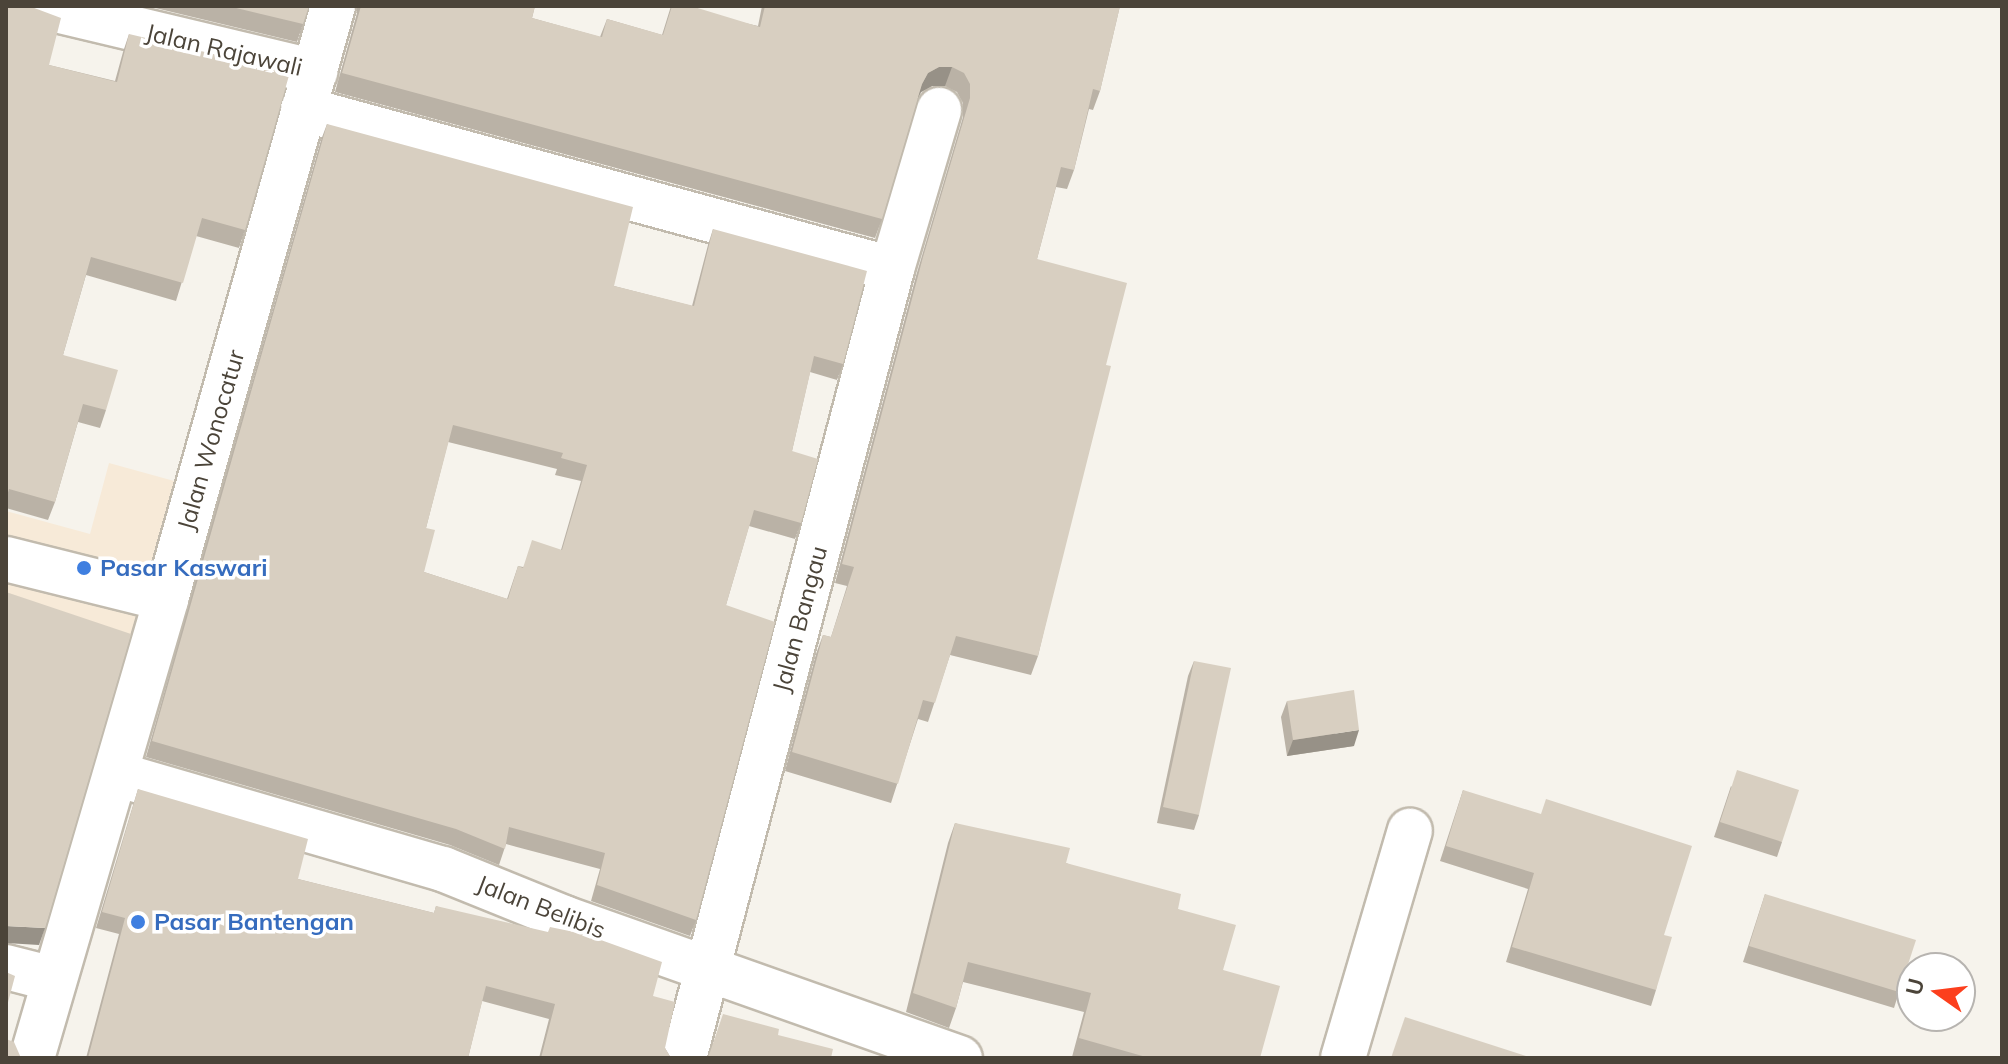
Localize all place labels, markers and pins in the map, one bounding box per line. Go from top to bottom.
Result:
place label: Pasar Kaswari [100,554,267,582]
marker: Pasar Kaswari [75,559,93,577]
place label: Pasar Bantengan [154,908,354,936]
marker: Pasar Bantengan [129,913,147,931]

